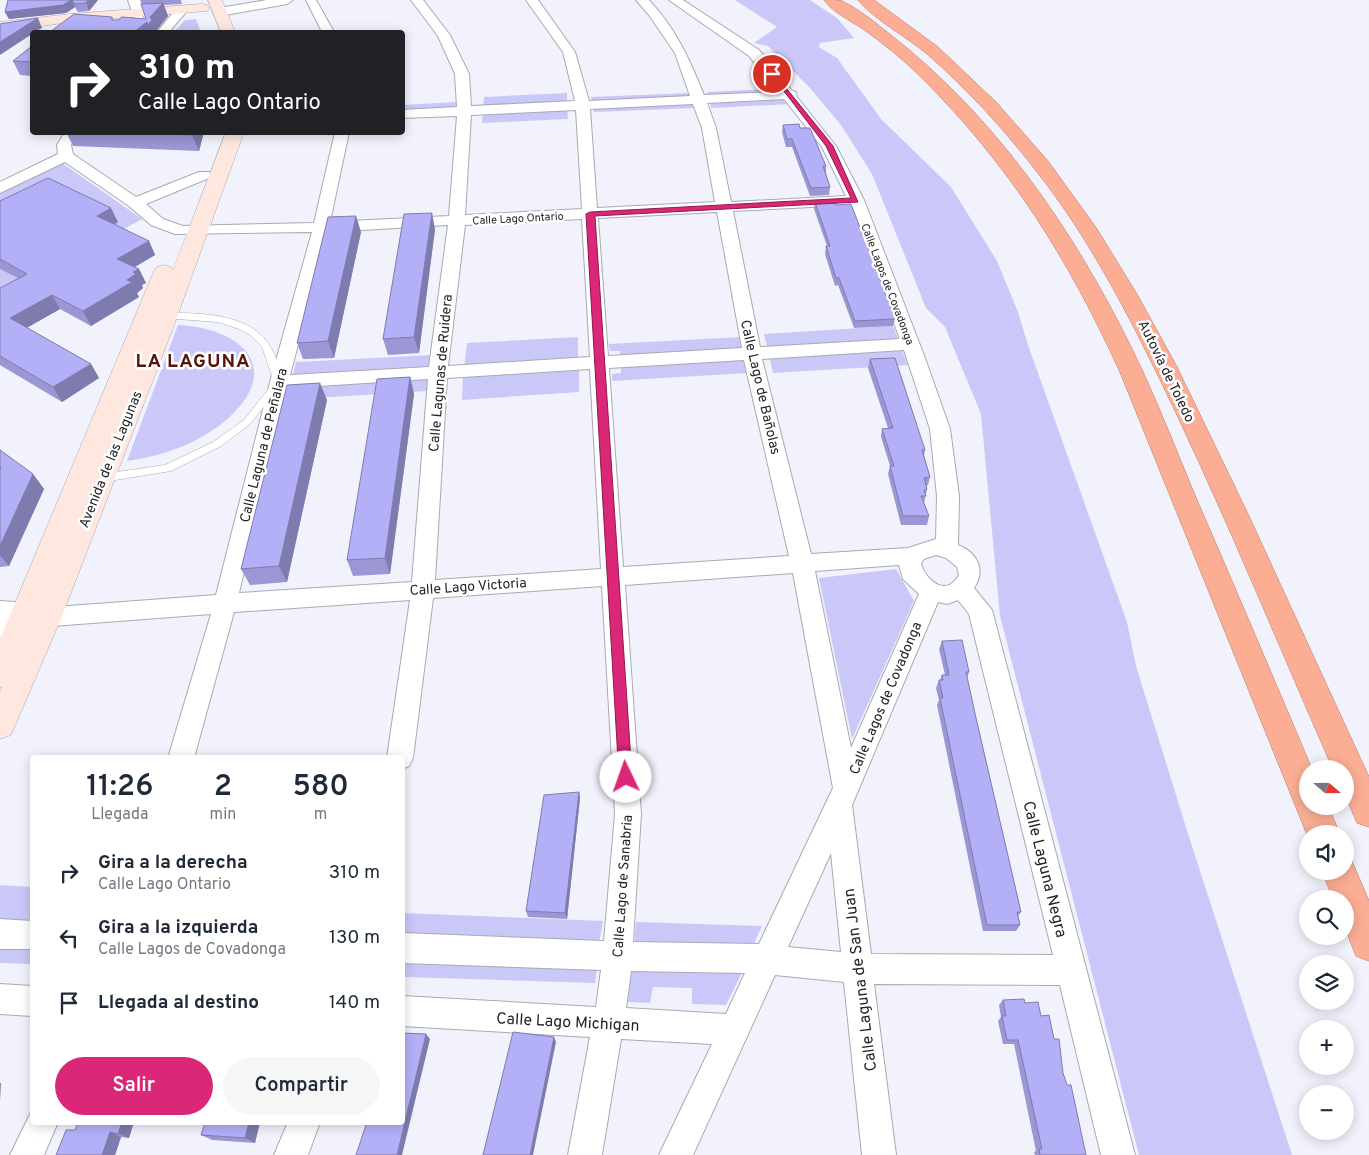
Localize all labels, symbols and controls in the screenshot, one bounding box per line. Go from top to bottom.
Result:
text: 310 m [138,47,235,91]
icon: right [55,50,120,115]
pin [751,53,793,95]
icon: arrive [758,60,786,88]
text: Calle Lago Ontario [138,90,321,117]
street label: Calle Lago Ontario [472,210,564,228]
street label: Calle Lagos de Covadonga [857,222,917,347]
street label: Calle Lagunas de Ruidera [426,294,457,453]
street label: Calle Lago de Bañolas [736,318,783,456]
street label: Autovía de Toledo [1134,318,1198,426]
district label: LA LAGUNA [135,350,251,374]
street label: Calle Laguna de Peñalara [237,366,292,524]
street label: Avenida de las Lagunas [76,389,147,531]
street label: Calle Lago Victoria [409,575,527,600]
street label: Calle Lagos de Covadonga [846,620,926,778]
position arrow [599,750,651,802]
north arrow [1299,760,1354,815]
map controls [1299,760,1354,1140]
text: 11:26 [86,769,153,806]
text: 2 [214,769,232,806]
text: 580 [292,769,349,806]
street label: Calle Laguna Negra [1017,799,1071,940]
text: Llegada [91,805,148,825]
text: min [210,805,236,825]
text: m [314,805,327,825]
street label: Calle Lago de Sanabria [610,814,637,958]
button: sound [1299,825,1354,880]
text: Gira a la derecha [98,851,248,875]
icon: right [55,859,83,887]
text: 310 m [329,861,380,885]
text: Calle Lago Ontario [98,875,231,895]
street label: Calle Laguna de San Juan [840,887,882,1072]
button: search [1299,890,1354,945]
text: Gira a la izquierda [98,916,258,940]
icon: left [55,924,83,952]
text: 130 m [329,926,380,950]
text: Calle Lagos de Covadonga [98,940,286,960]
button: layers [1299,955,1354,1010]
icon: arrive [55,989,83,1017]
text: Llegada al destino [98,991,259,1015]
text: 140 m [329,991,380,1015]
street label: Calle Lago Michigan [496,1009,640,1037]
button: + [1299,1020,1354,1075]
button: Salir [55,1057,213,1115]
button: Compartir [223,1057,380,1115]
button: − [1299,1085,1354,1140]

